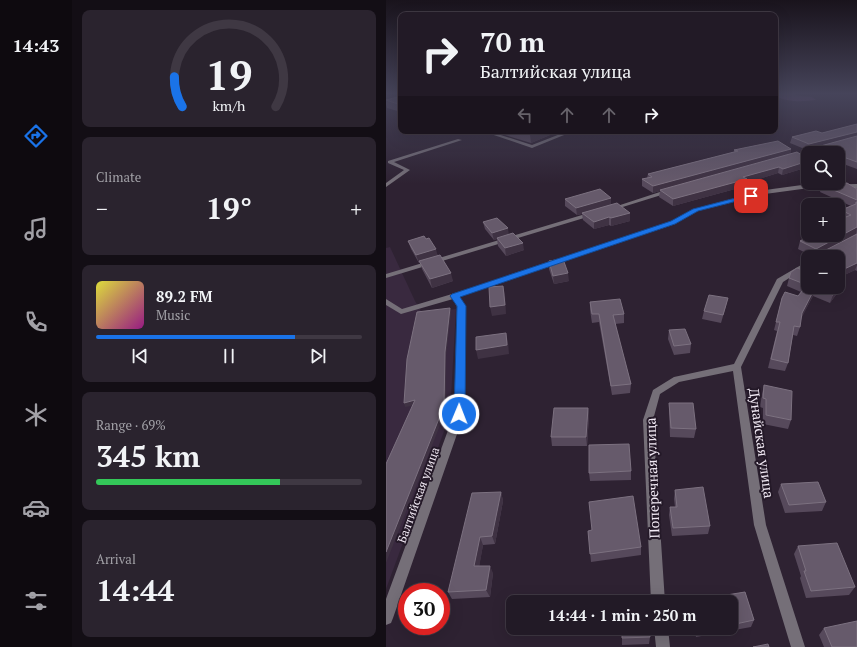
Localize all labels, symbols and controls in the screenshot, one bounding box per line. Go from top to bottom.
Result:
text: 70 m [480,23,545,60]
icon: right [414,28,466,80]
text: 14:43 [13,33,59,57]
text: 19 [205,47,253,102]
text: Балтийская улица [480,59,631,83]
text: km/h [213,95,246,114]
icon: left [514,104,536,126]
icon: ahead [556,104,578,126]
icon: ahead [598,104,620,126]
icon: right [640,104,662,126]
icon: directions [22,122,50,150]
map controls [801,146,845,294]
button: search [801,146,845,190]
text: Climate [96,168,141,186]
pin [734,179,768,213]
icon: arrive [740,185,762,207]
text: 19° [206,188,252,228]
text: − [96,194,108,223]
text: + [350,194,362,223]
button: + [801,198,845,242]
icon: music [22,215,50,243]
button: − [801,250,845,294]
text: 89.2 FM [156,286,213,306]
text: Music [156,306,190,324]
icon: phone [22,308,50,336]
icon: previous [129,345,151,367]
icon: pause [218,345,240,367]
icon: next [307,345,329,367]
street label: Дунайская улица [745,387,779,499]
position arrow [438,393,480,435]
icon: climate [22,401,50,429]
text: Range · 69% [96,416,166,434]
street label: Поперечная улица [640,417,664,539]
text: 345 km [96,436,200,476]
street label: Балтийская улица [394,445,442,545]
icon: car [22,494,50,522]
text: Arrival [96,550,136,568]
text: 14:44 [96,570,174,610]
speed limit sign: 30 [398,583,450,635]
icon: filters [22,587,50,615]
text: 14:44 · 1 min · 250 m [548,605,696,625]

